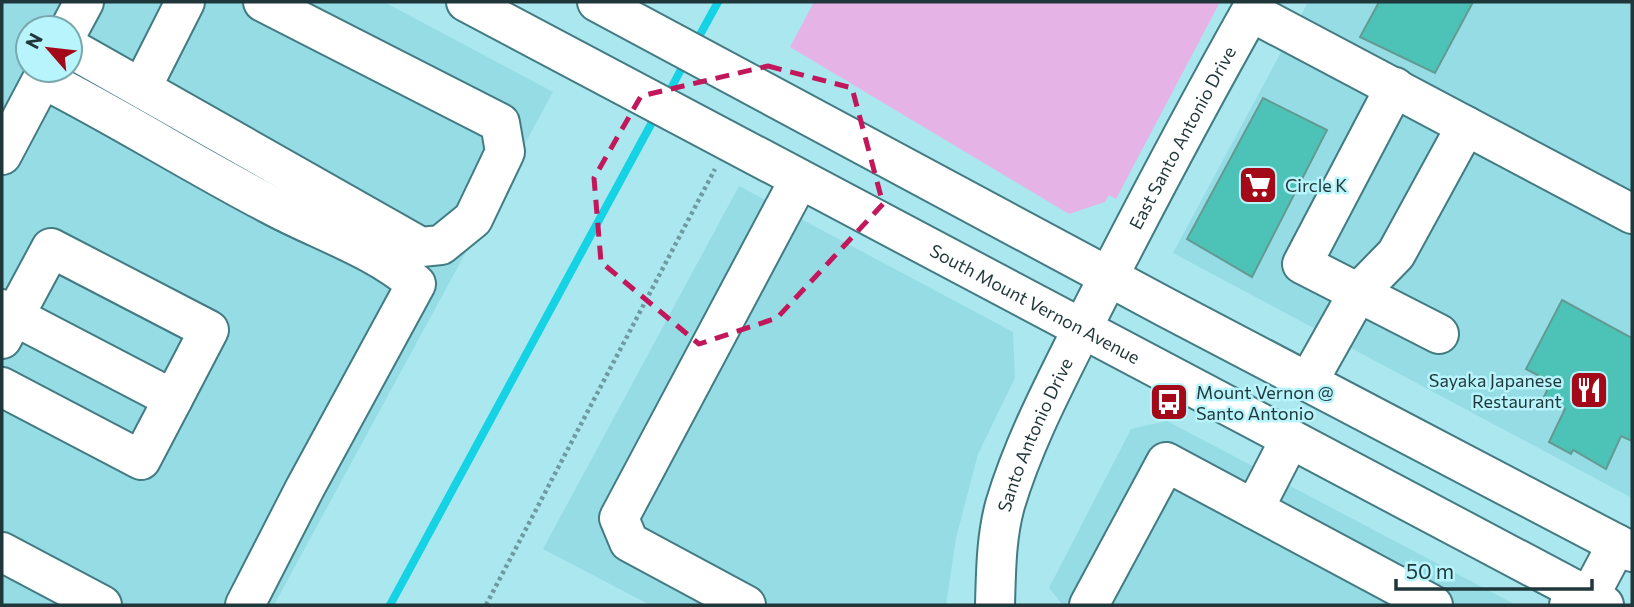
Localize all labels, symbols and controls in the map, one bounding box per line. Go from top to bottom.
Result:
north arrow [14,14,84,84]
text: N [20,29,47,52]
street label: East Santo Antonio Drive [1124,42,1240,233]
supermarket icon: Circle K [1237,164,1279,206]
place label: Circle K [1285,174,1347,196]
street label: South Mount Vernon Avenue [926,239,1144,368]
street label: Santo Antonio Drive [993,354,1077,514]
place label: Sayaka Japanese Restaurant [1429,369,1562,412]
restaurant icon: Sayaka Japanese Restaurant [1568,369,1610,411]
bus stop icon: Mount Vernon @ Santo Antonio [1148,381,1190,423]
place label: Mount Vernon @ Santo Antonio [1196,381,1334,424]
scale bar [1396,548,1592,592]
text: 50 m [1406,558,1454,583]

